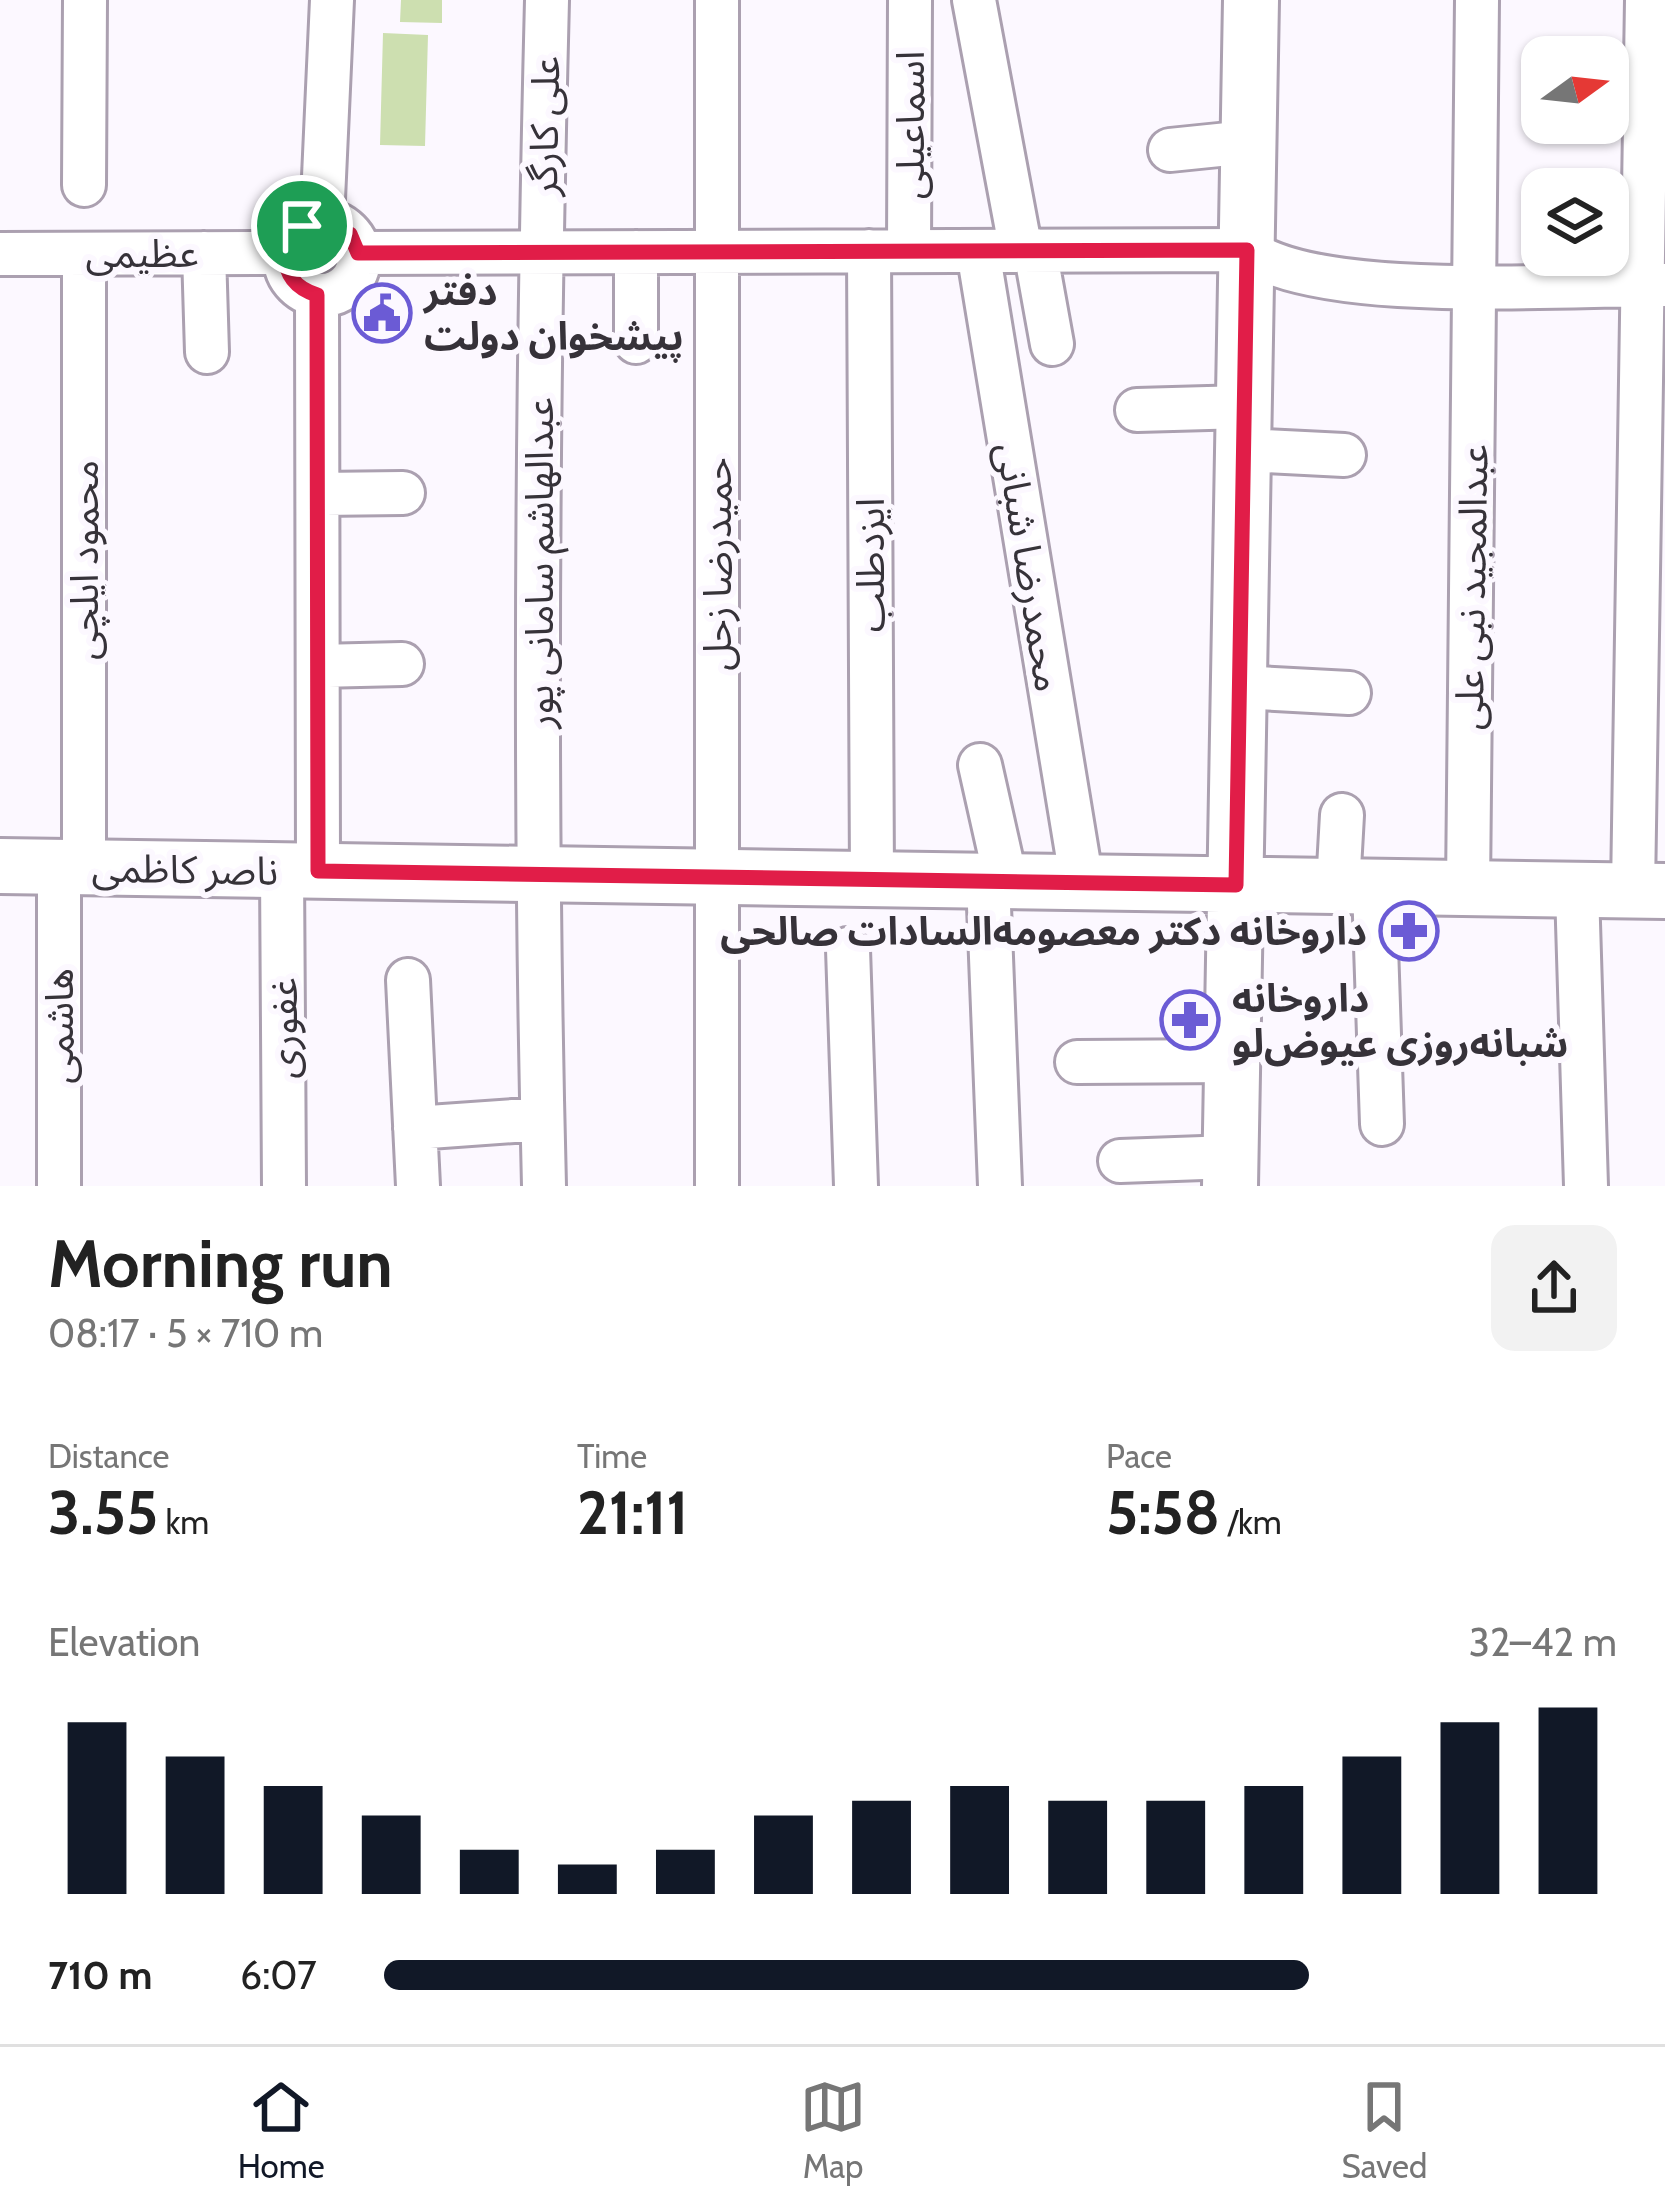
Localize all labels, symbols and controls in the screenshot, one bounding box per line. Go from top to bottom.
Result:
north arrow [1521,36,1629,144]
map controls [1521,36,1629,276]
street label: اسماعیلی [886,51,934,199]
street label: علی کارگر [519,55,569,198]
button: layers [1521,168,1629,276]
pin [251,175,353,277]
icon: arrive [269,193,335,259]
street label: عظیمی [85,229,199,277]
place label: دفتر پیشخوان دولت [422,267,684,363]
public building icon: دفتر پیشخوان دولت [351,282,413,344]
street label: عبدالهاشم سامانی پور [515,397,569,730]
street label: محمدرضا شبانی [987,439,1073,695]
street label: عبدالمجید نبی علی [1445,444,1497,730]
street label: حمیدرضا زحل [693,457,741,671]
street label: محمود ایلچی [60,460,110,660]
street label: ایزدطلب [846,498,894,632]
street label: ناصر کاظمی [91,843,279,895]
pharmacy icon: داروخانه دکتر معصومه‌السادات صالحی [1378,900,1440,962]
place label: داروخانه دکتر معصومه‌السادات صالحی [720,907,1367,955]
street label: هاشمی [35,968,83,1084]
place label: داروخانه شبانه‌روزی عیوض‌لو [1232,974,1568,1067]
street label: غفوری [259,977,307,1079]
pharmacy icon: داروخانه شبانه‌روزی عیوض‌لو [1159,989,1221,1051]
text: Morning run [48,1223,393,1304]
button: share [1491,1225,1617,1351]
text: 08:17 · 5 × 710 m [48,1309,323,1357]
text: Distance [48,1436,169,1476]
text: Time [577,1436,647,1476]
text: Pace [1106,1436,1172,1476]
text: 3.55 [48,1476,158,1549]
text: 21:11 [577,1476,688,1549]
text: 5:58 [1106,1476,1220,1549]
text: km [158,1502,209,1542]
text: /km [1220,1502,1282,1542]
text: Elevation [48,1618,200,1666]
text: 32–42 m [1469,1618,1617,1666]
text: 710 m [48,1951,152,1999]
text: 6:07 [240,1951,317,1999]
tab: Home [238,2074,325,2186]
tab: Map [800,2074,866,2186]
tab: Saved [1342,2074,1427,2186]

